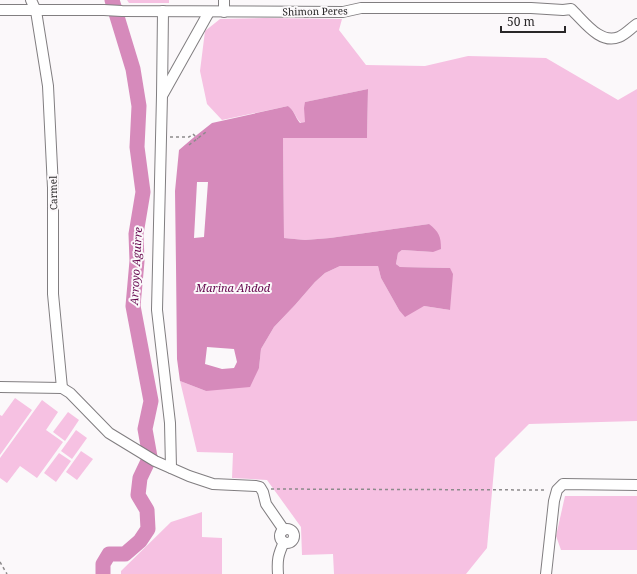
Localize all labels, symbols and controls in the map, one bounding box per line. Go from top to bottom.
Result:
street label: Shimon Peres [282,3,348,19]
scale bar [501,8,565,34]
text: 50 m [507,13,535,30]
street label: Carmel [46,176,60,210]
water label: Arroyo Aguirre [126,226,145,306]
water label: Marina Ahdod [195,280,271,295]

